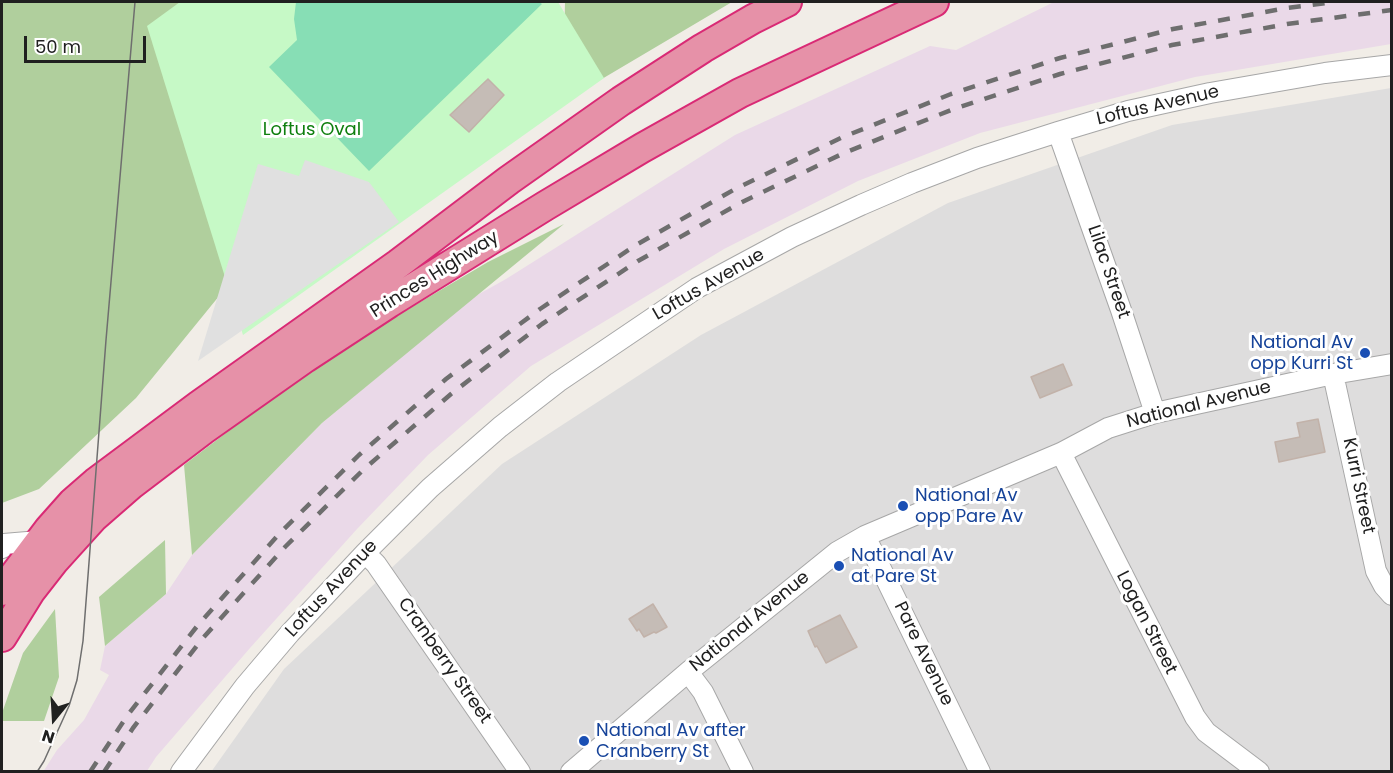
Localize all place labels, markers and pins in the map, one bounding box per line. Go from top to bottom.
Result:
place label: National Av opp Kurri St [1250,332,1353,374]
marker: National Av opp Kurri St [1358,346,1372,360]
place label: National Av opp Pare Av [915,485,1023,528]
marker: National Av opp Pare Av [896,499,910,513]
place label: National Av at Pare St [851,545,953,588]
marker: National Av at Pare St [832,559,846,573]
place label: National Av after Cranberry St [596,720,746,762]
marker: National Av after Cranberry St [577,734,591,748]

